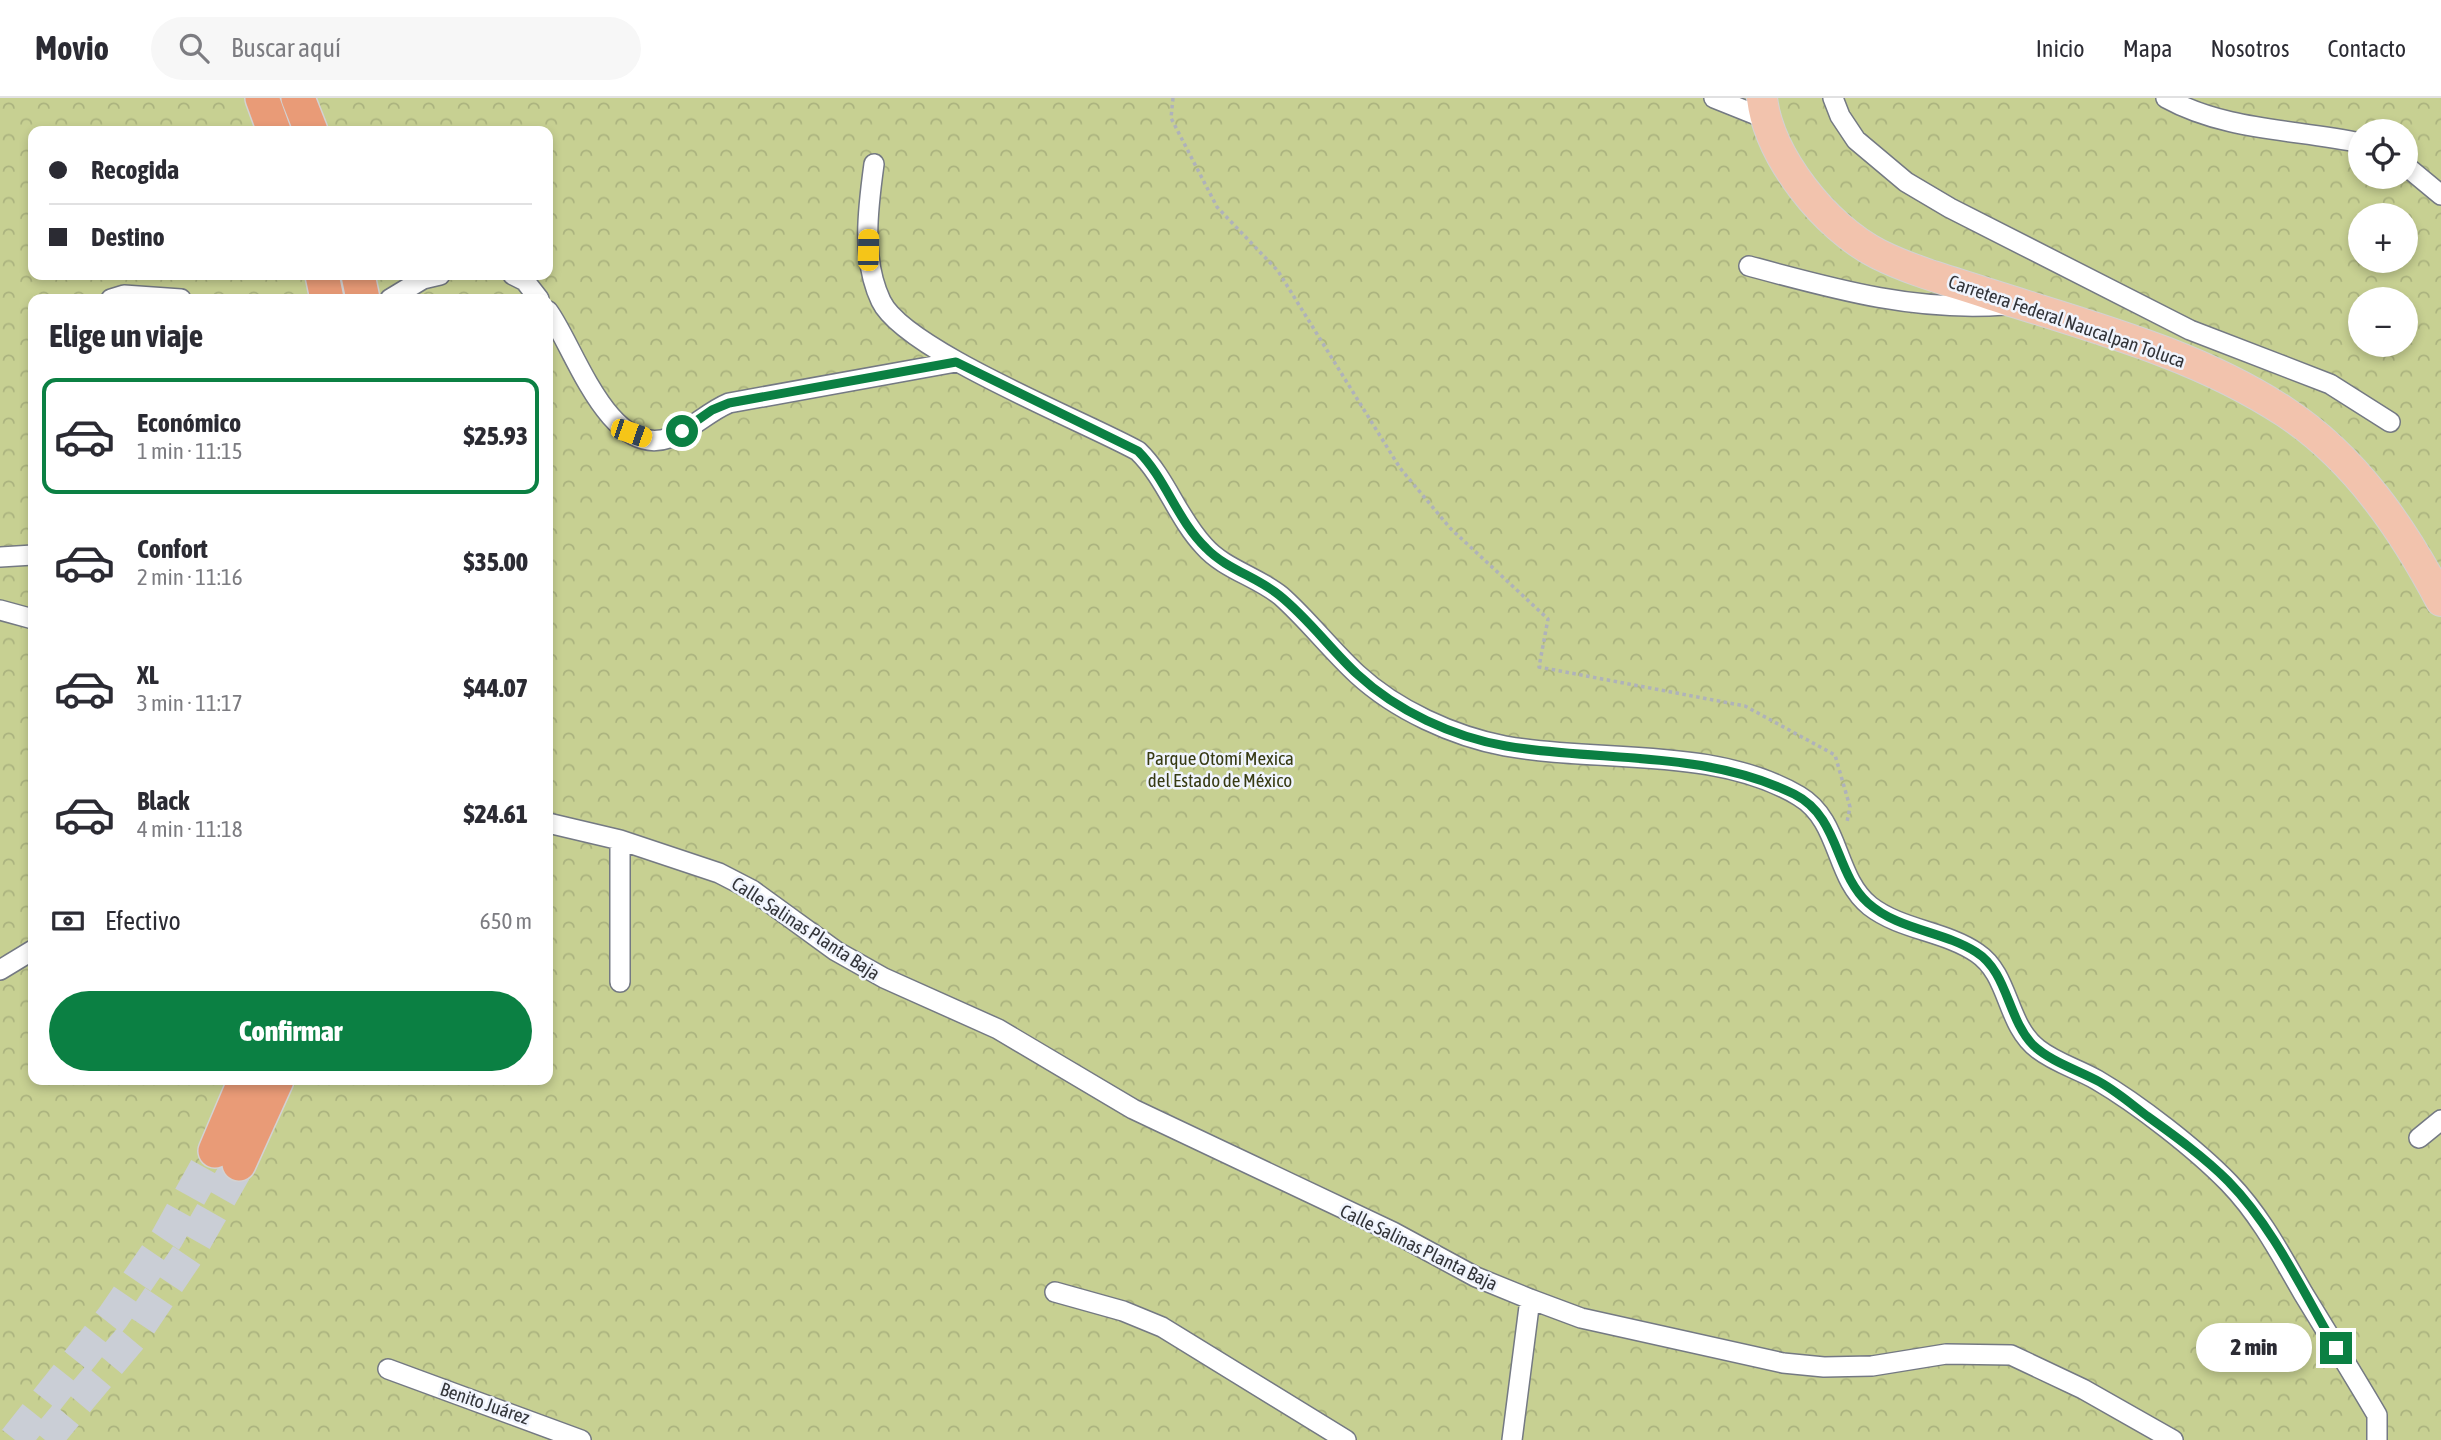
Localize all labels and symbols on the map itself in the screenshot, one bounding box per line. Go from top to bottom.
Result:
car [858,229,879,271]
street label: Carretera Federal Naucalpan Toluca [1946,270,2188,372]
route start [666,415,698,447]
car [608,416,655,450]
park label: Parque Otomí Mexica del Estado de México [1146,747,1294,791]
street label: Calle Salinas Planta Baja [728,872,884,984]
street label: Calle Salinas Planta Baja [1337,1199,1501,1295]
callout: 2 min [2196,1324,2312,1372]
route end [2320,1332,2352,1364]
street label: Benito Juárez [437,1377,533,1429]

